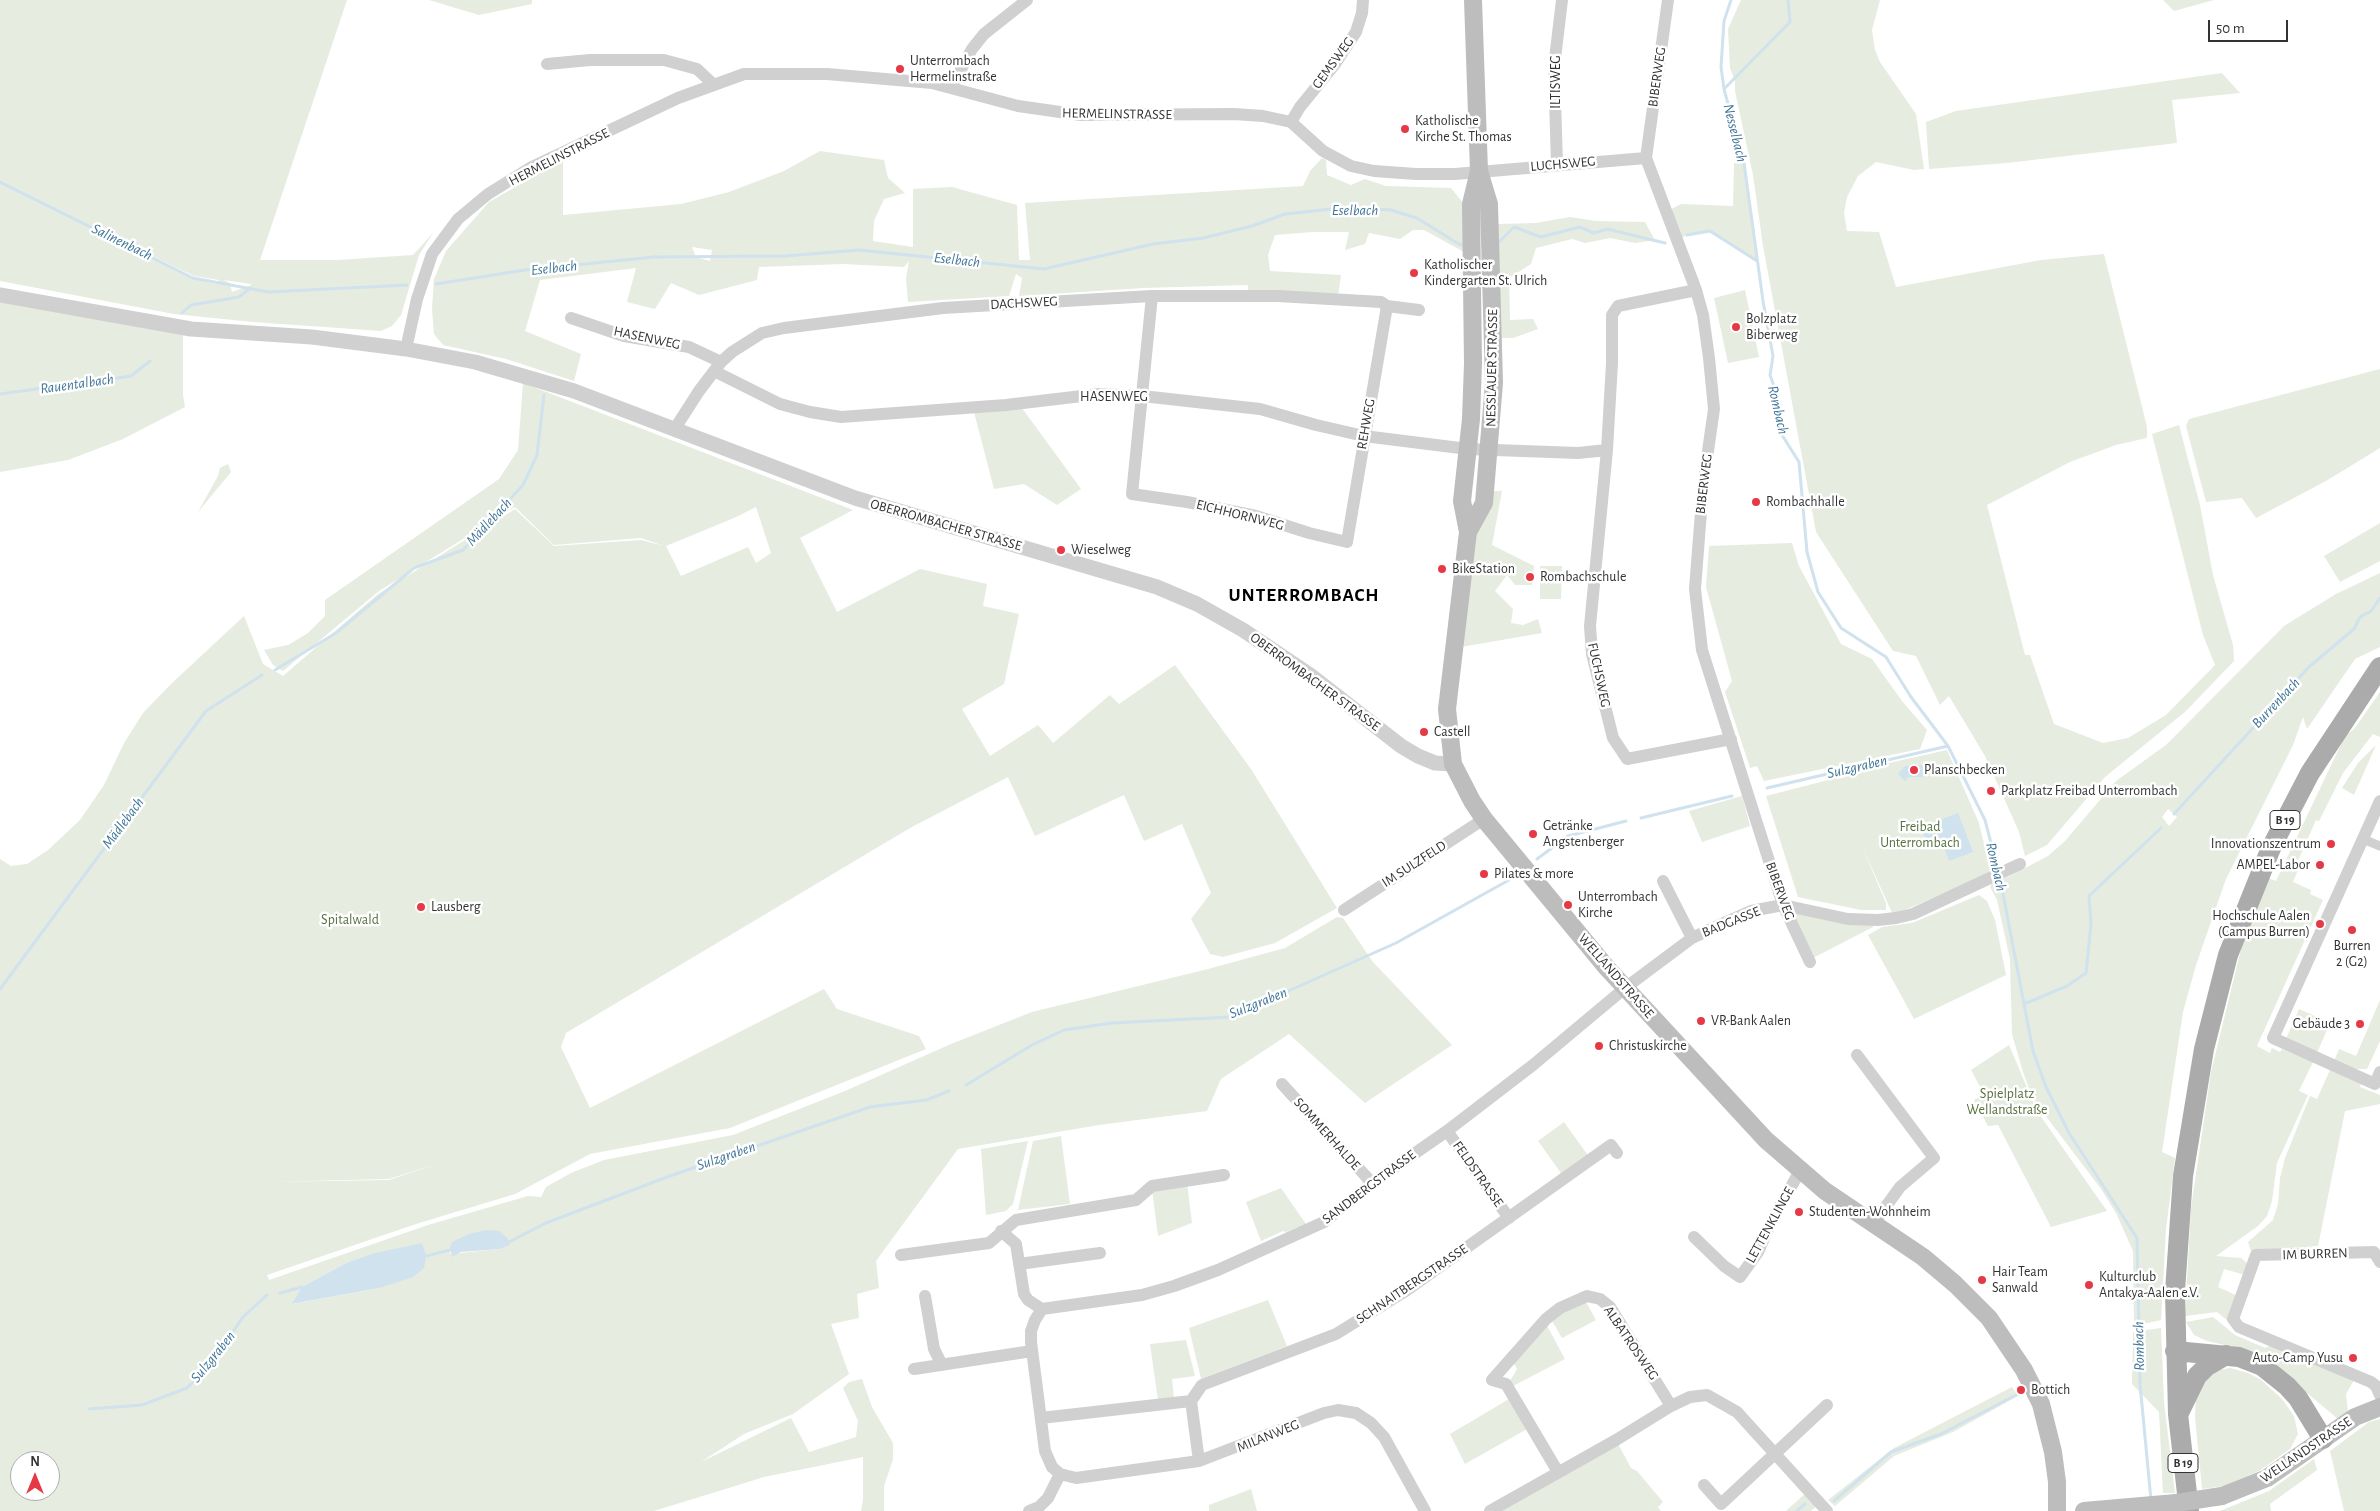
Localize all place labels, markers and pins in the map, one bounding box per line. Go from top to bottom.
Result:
place label: Unterrombach Hermelinstraße [910,53,997,85]
marker: Unterrombach Hermelinstraße [894,63,906,75]
place label: Katholische Kirche St. Thomas [1415,113,1512,146]
marker: Katholische Kirche St. Thomas [1399,123,1411,135]
place label: Katholischer Kindergarten St. Ulrich [1424,257,1547,290]
marker: Katholischer Kindergarten St. Ulrich [1408,267,1420,279]
place label: Bolzplatz Biberweg [1746,311,1798,344]
marker: Bolzplatz Biberweg [1730,321,1742,333]
place label: Rombachhalle [1766,494,1845,510]
marker: Rombachhalle [1750,496,1762,508]
place label: Wieselweg [1071,542,1131,558]
marker: Wieselweg [1055,544,1067,556]
place label: BikeStation [1452,561,1515,577]
marker: BikeStation [1436,563,1448,575]
place label: Rombachschule [1540,569,1626,585]
marker: Rombachschule [1524,571,1536,583]
place label: Castell [1434,724,1471,740]
marker: Castell [1418,726,1430,738]
place label: Planschbecken [1924,762,2005,778]
marker: Planschbecken [1908,764,1920,776]
place label: Parkplatz Freibad Unterrombach [2001,783,2178,799]
marker: Parkplatz Freibad Unterrombach [1985,785,1997,797]
place label: Getränke Angstenberger [1543,818,1624,850]
marker: Getränke Angstenberger [1527,828,1539,840]
place label: Innovationszentrum [2211,836,2321,852]
marker: Innovationszentrum [2325,838,2337,850]
place label: AMPEL-Labor [2236,857,2310,873]
marker: AMPEL-Labor [2314,859,2326,871]
place label: Pilates & more [1494,866,1574,882]
marker: Pilates & more [1478,868,1490,880]
place label: Unterrombach Kirche [1578,889,1658,922]
place label: Lausberg [431,899,481,915]
marker: Unterrombach Kirche [1562,899,1574,911]
marker: Lausberg [415,901,427,913]
place label: Hochschule Aalen (Campus Burren) [2212,908,2310,940]
marker: Hochschule Aalen (Campus Burren) [2314,918,2326,930]
marker: Burren 2 (G2) [2346,924,2358,936]
place label: Burren 2 (G2) [2333,938,2371,970]
place label: VR-Bank Aalen [1711,1013,1791,1029]
marker: VR-Bank Aalen [1695,1015,1707,1027]
place label: Gebäude 3 [2293,1016,2350,1032]
marker: Gebäude 3 [2354,1018,2366,1030]
place label: Christuskirche [1609,1038,1687,1054]
marker: Christuskirche [1593,1040,1605,1052]
place label: Studenten-Wohnheim [1809,1204,1931,1220]
marker: Studenten-Wohnheim [1793,1206,1805,1218]
place label: Hair Team Sanwald [1992,1264,2048,1296]
place label: Kulturclub Antakya-Aalen e.V. [2099,1269,2199,1302]
marker: Hair Team Sanwald [1976,1274,1988,1286]
marker: Kulturclub Antakya-Aalen e.V. [2083,1279,2095,1291]
place label: Auto-Camp Yusu [2252,1350,2343,1366]
marker: Auto-Camp Yusu [2347,1352,2359,1364]
place label: Bottich [2031,1382,2070,1398]
marker: Bottich [2015,1384,2027,1396]

